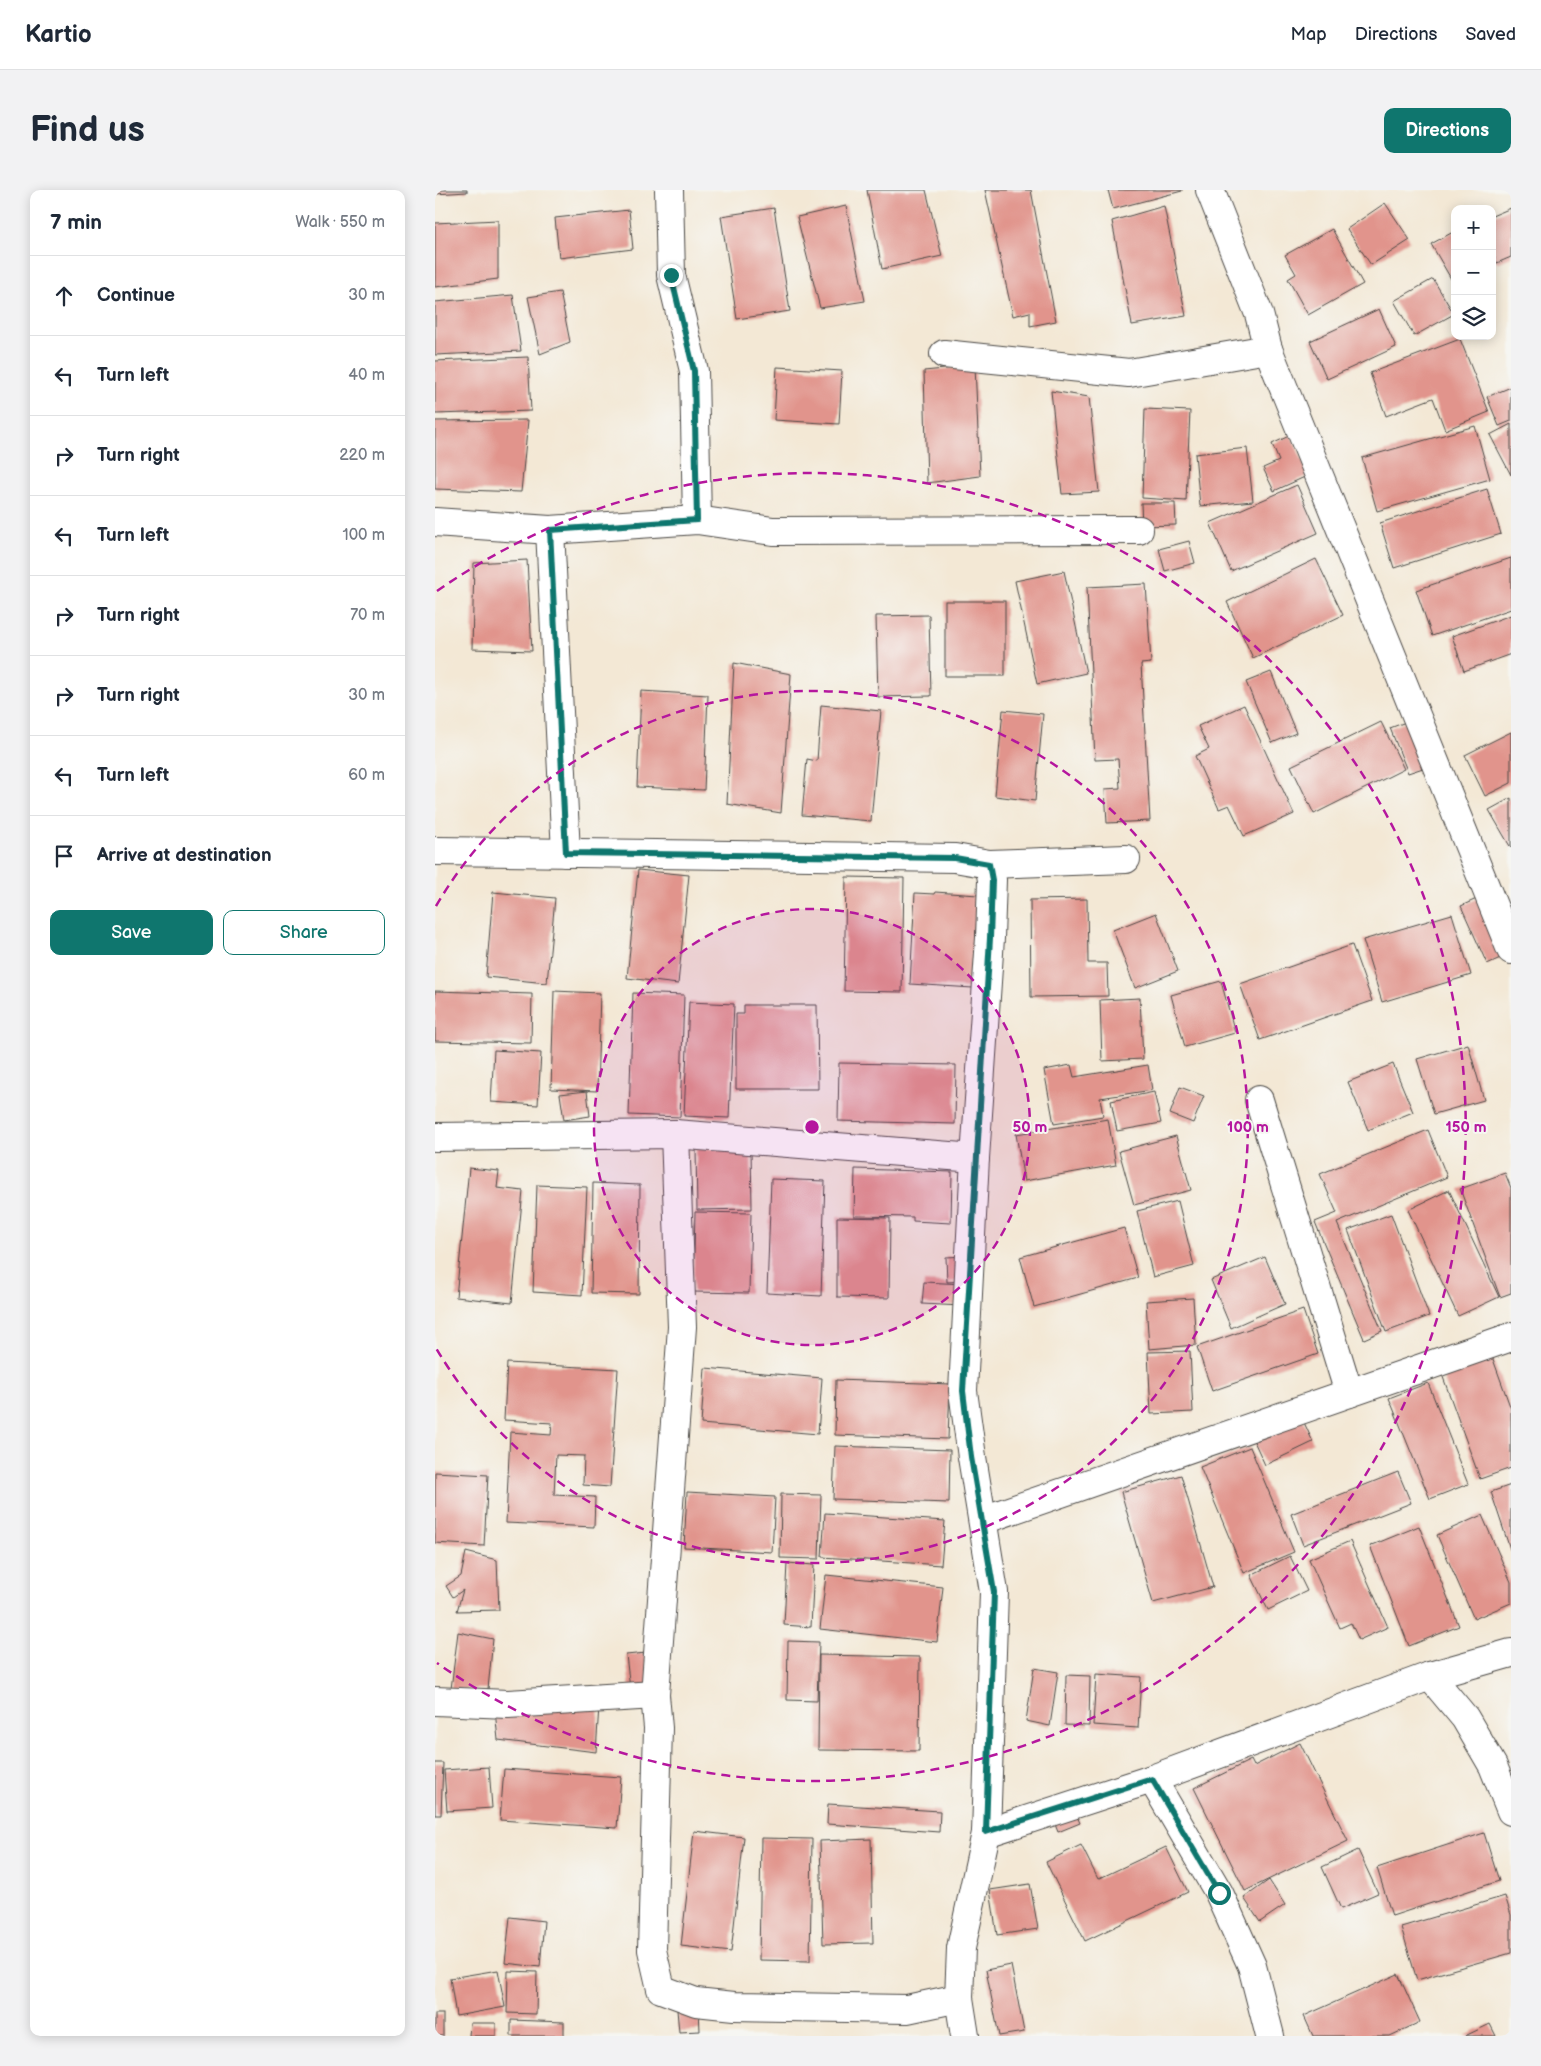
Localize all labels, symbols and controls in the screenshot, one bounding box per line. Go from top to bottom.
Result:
text: Kartio [25,20,92,49]
text: Map [1291,24,1327,45]
text: Directions [1355,24,1437,45]
text: Saved [1465,24,1516,45]
button: Directions [1384,108,1511,153]
text: Find us [30,109,145,152]
map controls [1451,205,1496,340]
button: + [1451,205,1496,250]
text: 7 min [50,210,102,235]
text: Walk · 550 m [295,213,385,232]
button: − [1451,250,1496,295]
route end [660,264,683,287]
icon: ahead [50,282,78,310]
text: Continue [97,284,175,307]
text: 30 m [348,286,385,305]
button: layers [1451,295,1496,340]
icon: left [50,362,78,390]
text: Turn left [97,364,169,387]
text: 40 m [348,366,385,385]
icon: right [50,442,78,470]
text: Turn right [97,444,180,467]
text: 220 m [339,446,385,465]
icon: left [50,522,78,550]
text: Turn left [97,524,169,547]
text: 100 m [342,526,385,545]
icon: right [50,602,78,630]
text: Turn right [97,604,180,627]
text: 70 m [350,606,385,625]
icon: right [50,682,78,710]
text: Turn right [97,684,180,707]
text: 30 m [348,686,385,705]
icon: left [50,762,78,790]
text: Turn left [97,764,169,787]
text: 60 m [348,766,385,785]
icon: arrive [50,842,78,870]
text: Arrive at destination [97,844,272,867]
button: Save [50,910,213,955]
button: Share [223,910,385,955]
centre of rings [803,1118,821,1136]
text: 50 m [1013,1118,1048,1137]
text: 100 m [1227,1118,1269,1137]
text: 150 m [1445,1118,1487,1137]
route start [1208,1882,1231,1905]

